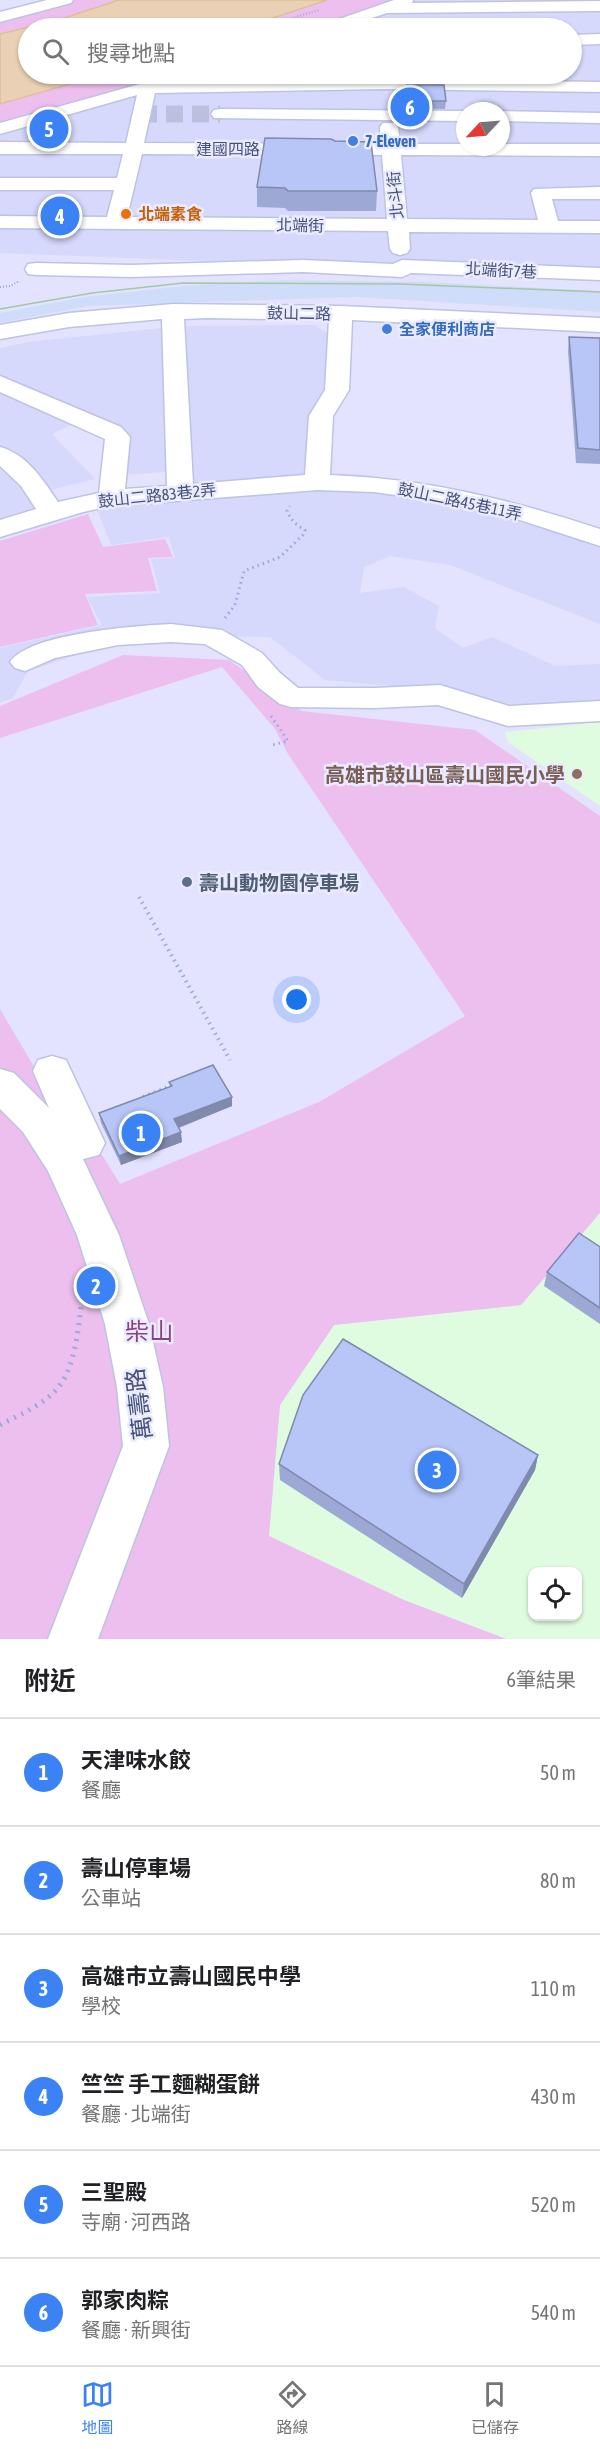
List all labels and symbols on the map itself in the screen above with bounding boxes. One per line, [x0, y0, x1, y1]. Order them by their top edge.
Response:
pin: 6 [390, 84, 430, 130]
north arrow [456, 102, 510, 156]
pin: 5 [29, 106, 68, 152]
place label: 7-Eleven [365, 132, 416, 150]
marker: 7-Eleven [346, 134, 360, 148]
street label: 建國四路 [196, 140, 260, 158]
street label: 北斗街 [384, 170, 406, 220]
pin: 4 [40, 194, 80, 238]
place label: 北端素食 [138, 205, 202, 223]
marker: 北端素食 [119, 207, 133, 221]
street label: 北端街 [276, 216, 324, 234]
street label: 北端街7巷 [465, 259, 537, 281]
street label: 鼓山二路 [267, 303, 331, 323]
place label: 全家便利商店 [399, 320, 495, 338]
marker: 全家便利商店 [380, 322, 394, 336]
street label: 鼓山二路45巷11弄 [396, 479, 524, 523]
street label: 鼓山二路83巷2弄 [97, 480, 217, 510]
place label: 高雄市鼓山區壽山國民小學 [325, 763, 565, 786]
marker: 高雄市鼓山區壽山國民小學 [570, 767, 584, 781]
place label: 壽山動物園停車場 [199, 871, 359, 894]
marker: 壽山動物園停車場 [180, 875, 194, 889]
your location [282, 985, 311, 1014]
pin: 1 [122, 1110, 160, 1156]
pin: 2 [76, 1264, 116, 1308]
park label: 柴山 [125, 1318, 173, 1345]
street label: 萬壽路 [121, 1367, 157, 1441]
pin: 3 [418, 1448, 456, 1492]

